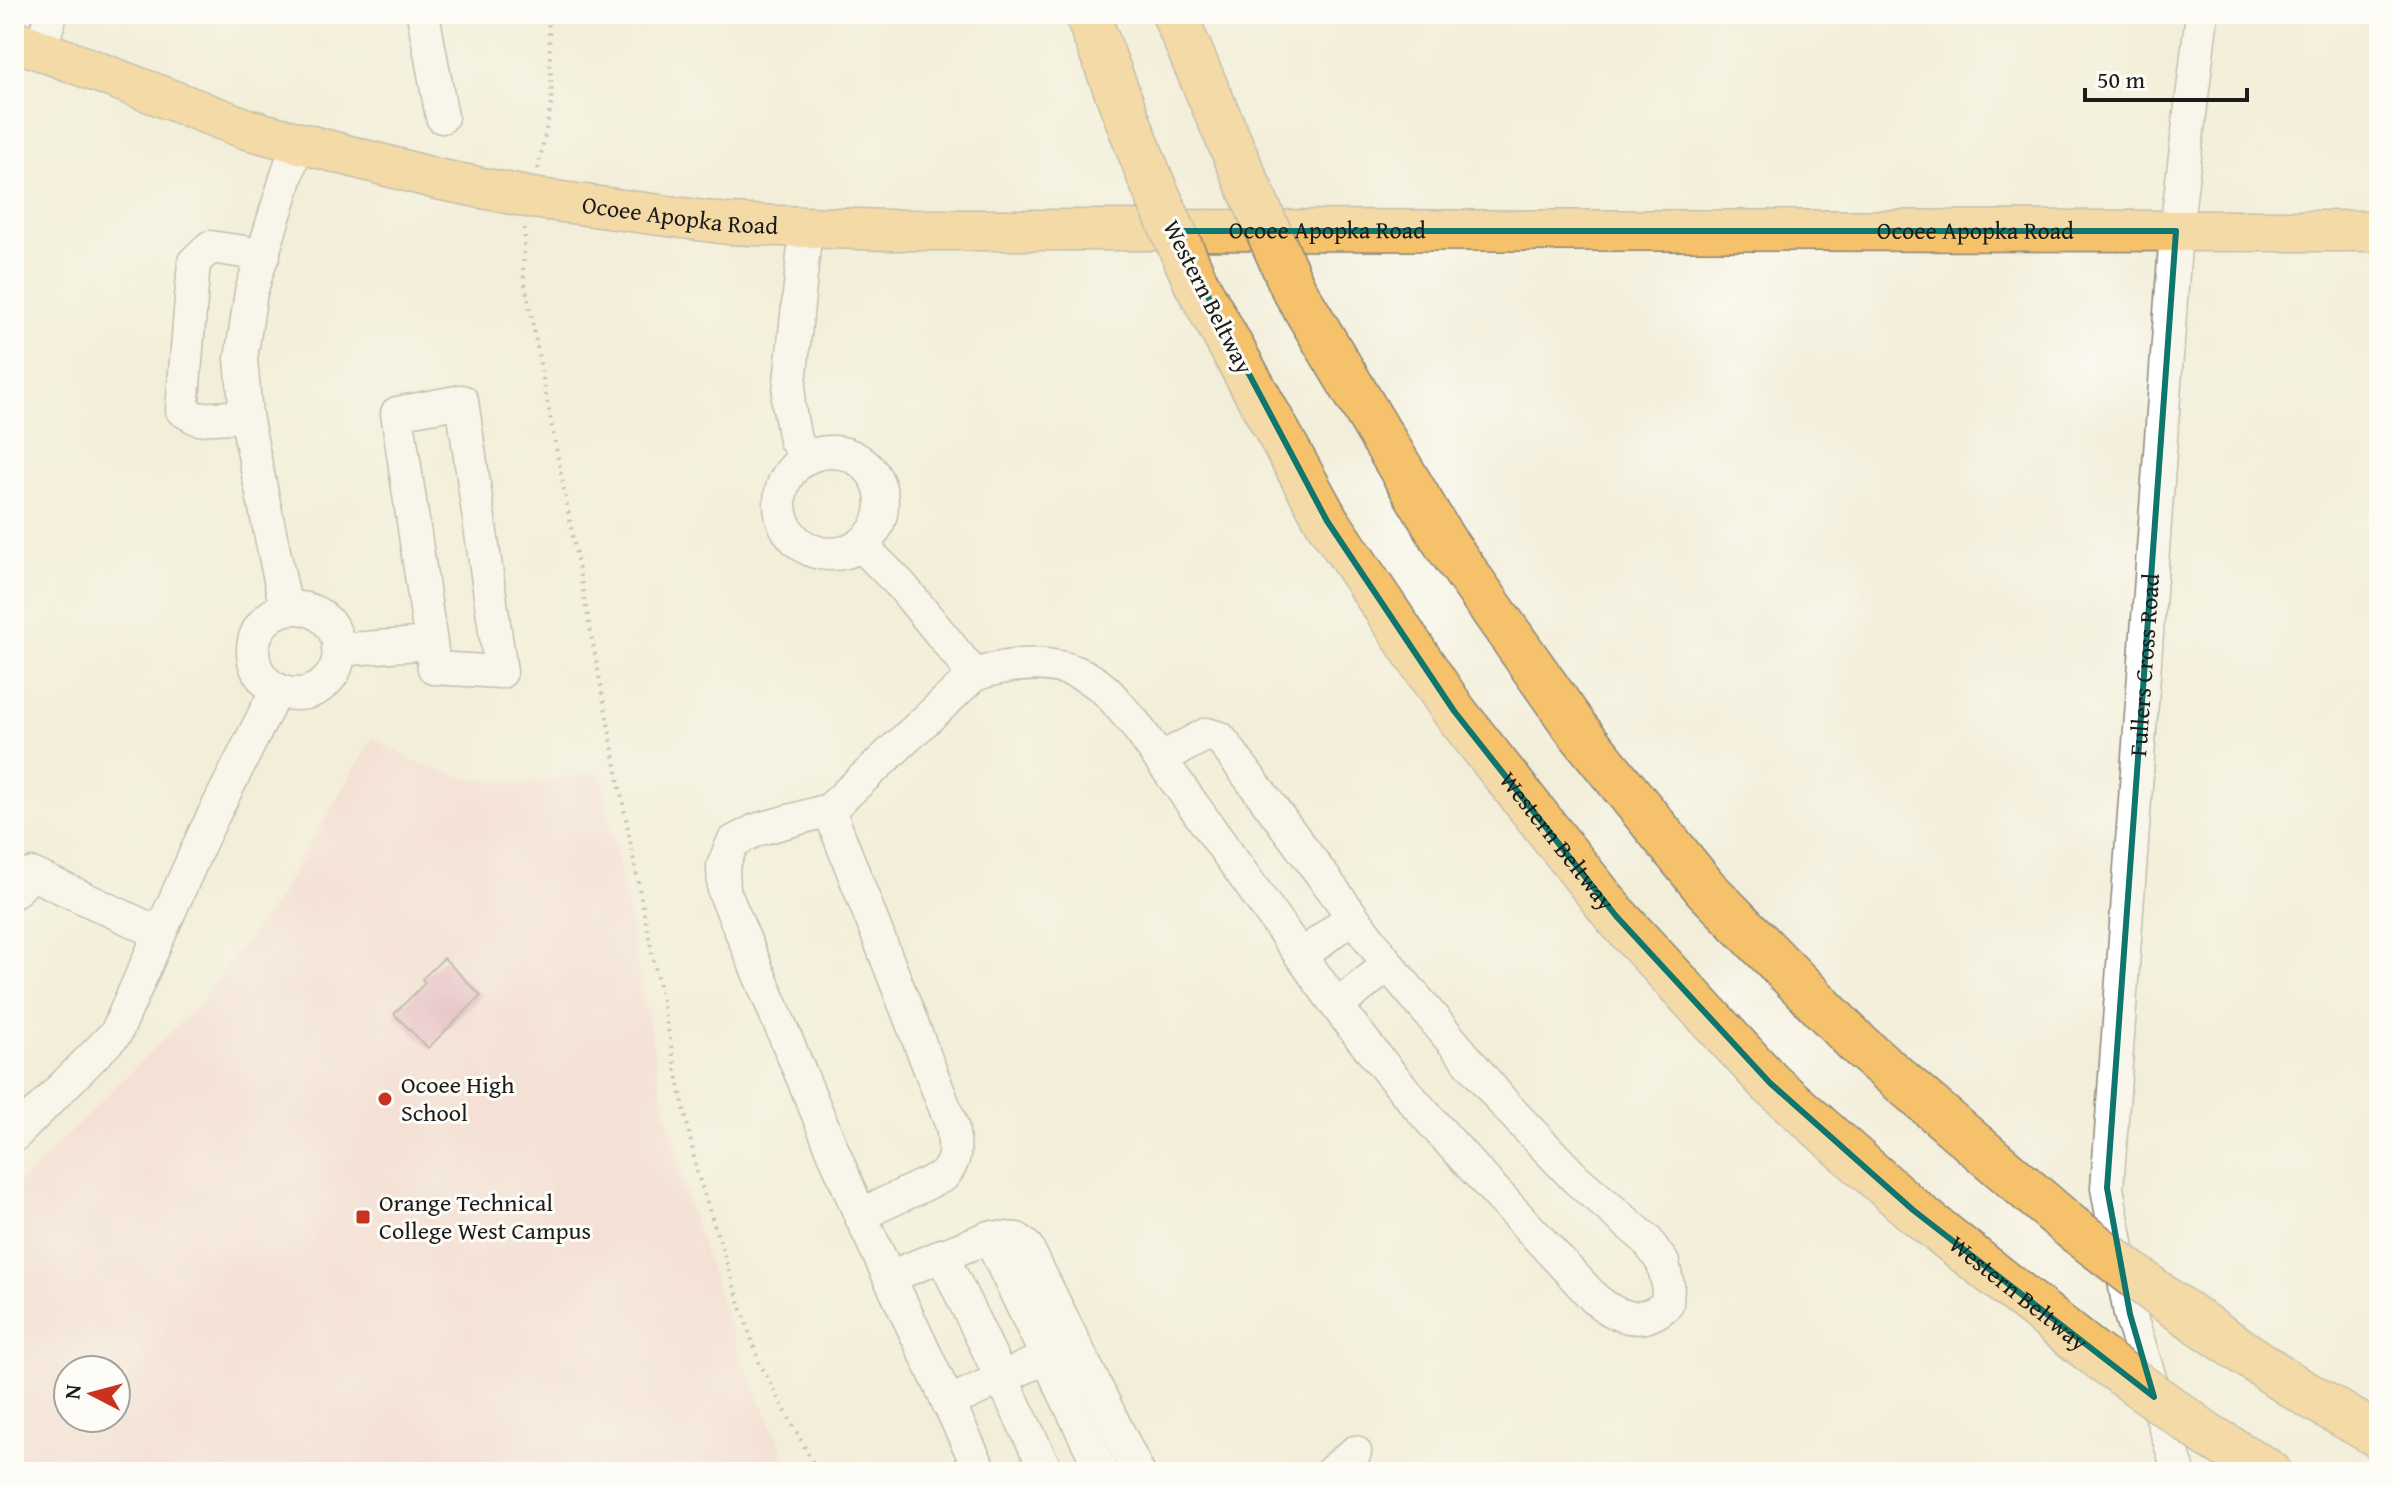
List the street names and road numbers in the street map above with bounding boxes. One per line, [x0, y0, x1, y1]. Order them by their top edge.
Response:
street label: Ocoee Apopka Road [580, 187, 779, 243]
street label: Ocoee Apopka Road [1229, 212, 1426, 247]
street label: Ocoee Apopka Road [1877, 213, 2074, 248]
street label: Western Beltway [1155, 214, 1262, 380]
street label: Fullers Cross Road [2120, 572, 2168, 758]
street label: Western Beltway [1491, 764, 1623, 918]
street label: Western Beltway [1942, 1227, 2096, 1359]

